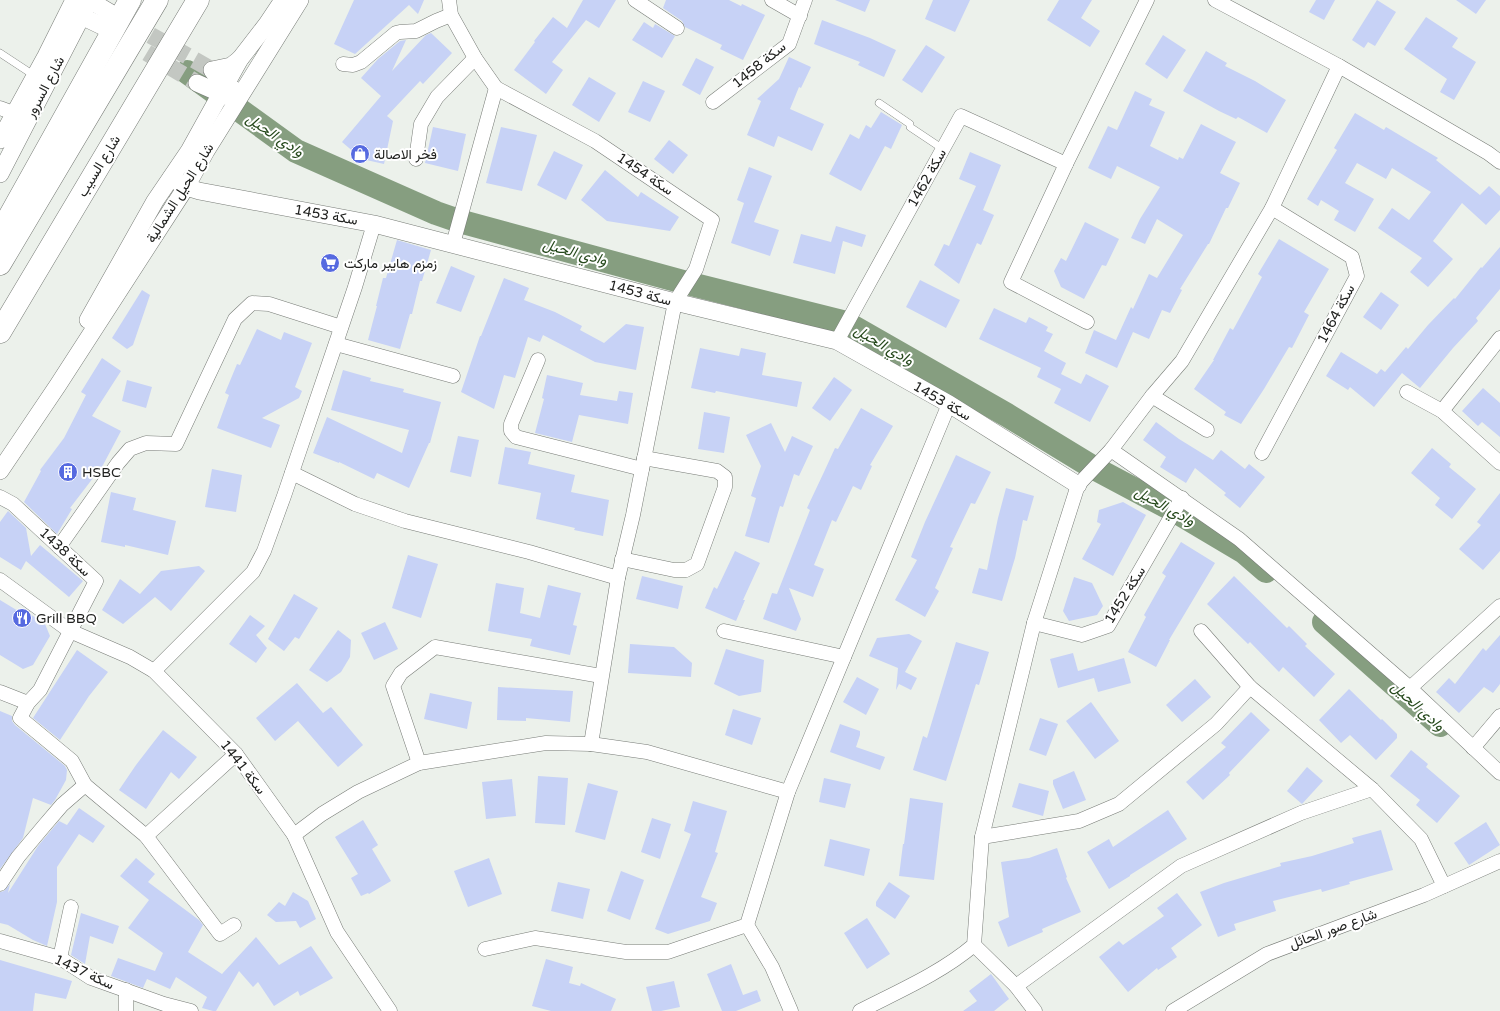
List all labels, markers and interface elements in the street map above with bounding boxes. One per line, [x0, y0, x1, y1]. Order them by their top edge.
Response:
street label: سكة 1458 [729, 38, 789, 92]
street label: شارع السرور [21, 53, 70, 122]
water label: وادي الحيل [241, 109, 308, 164]
street label: شارع السيب [74, 132, 126, 201]
street label: شارع الحيل الشمالية [142, 140, 219, 247]
shop icon: فخر الاصالة [349, 143, 371, 165]
place label: فخر الاصالة [374, 146, 437, 163]
street label: سكة 1462 [904, 146, 950, 210]
street label: سكة 1454 [614, 149, 676, 199]
street label: سكة 1453 [293, 201, 359, 229]
water label: وادي الحيل [540, 235, 609, 272]
supermarket icon: زمزم هايبر ماركت [319, 252, 341, 274]
place label: زمزم هايبر ماركت [344, 255, 437, 272]
street label: سكة 1453 [607, 276, 673, 310]
street label: سكة 1464 [1313, 282, 1359, 346]
water label: وادي الحيل [849, 321, 917, 372]
street label: سكة 1453 [910, 378, 974, 424]
building icon: HSBC [57, 461, 79, 483]
place label: HSBC [82, 464, 121, 481]
water label: وادي الحيل [1130, 482, 1198, 533]
street label: سكة 1438 [36, 524, 94, 580]
street label: سكة 1452 [1101, 563, 1149, 627]
restaurant icon: Grill BBQ [11, 607, 33, 629]
place label: Grill BBQ [36, 610, 97, 627]
water label: وادي الحيل [1386, 677, 1449, 737]
street label: سكة 1441 [217, 736, 269, 798]
street label: شارع صور الحائل [1287, 905, 1380, 955]
street label: سكة 1437 [51, 951, 117, 993]

